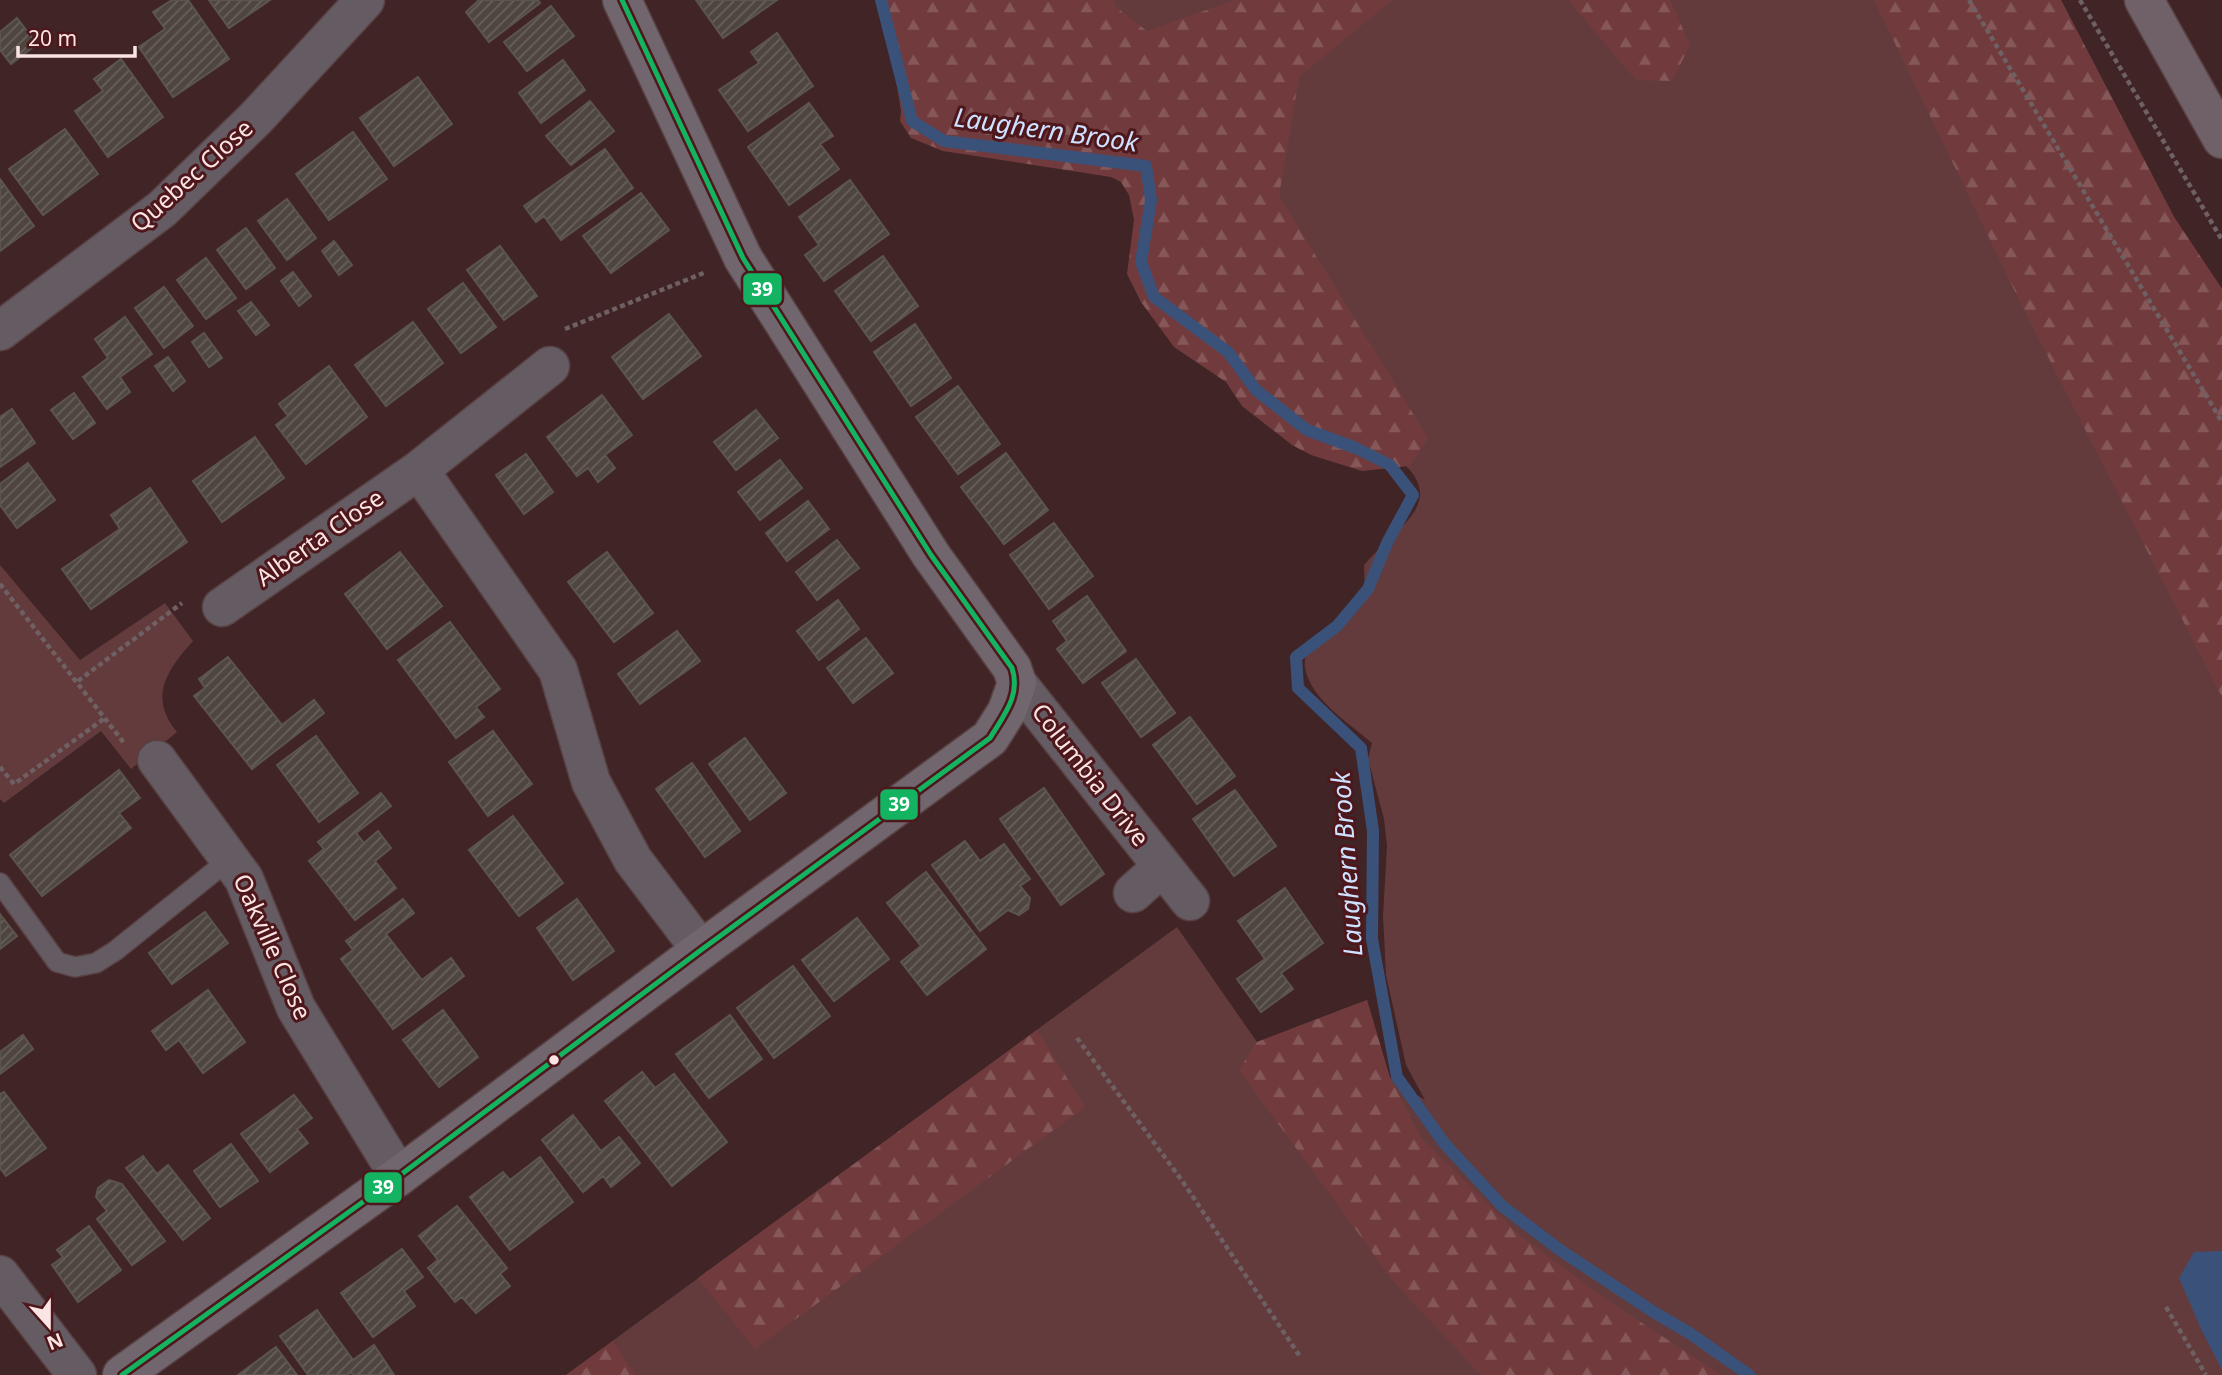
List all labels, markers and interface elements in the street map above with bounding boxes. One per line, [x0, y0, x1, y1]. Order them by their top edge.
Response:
scale bar [18, 14, 135, 58]
text: 20 m [28, 24, 77, 52]
water label: Laughern Brook [952, 98, 1141, 160]
street label: Quebec Close [123, 111, 259, 239]
line badge: 39 [742, 272, 783, 306]
text: 39 [751, 276, 773, 302]
street label: Alberta Close [249, 481, 390, 593]
street label: Columbia Drive [1025, 696, 1157, 852]
water label: Laughern Brook [1322, 769, 1370, 958]
line badge: 39 [879, 788, 919, 821]
text: 39 [888, 791, 910, 817]
street label: Oakville Close [226, 868, 320, 1025]
unlabelled marker [547, 1053, 561, 1067]
line badge: 39 [363, 1171, 403, 1204]
text: 39 [372, 1174, 394, 1200]
north arrow [14, 1291, 84, 1361]
text: N [43, 1327, 67, 1357]

